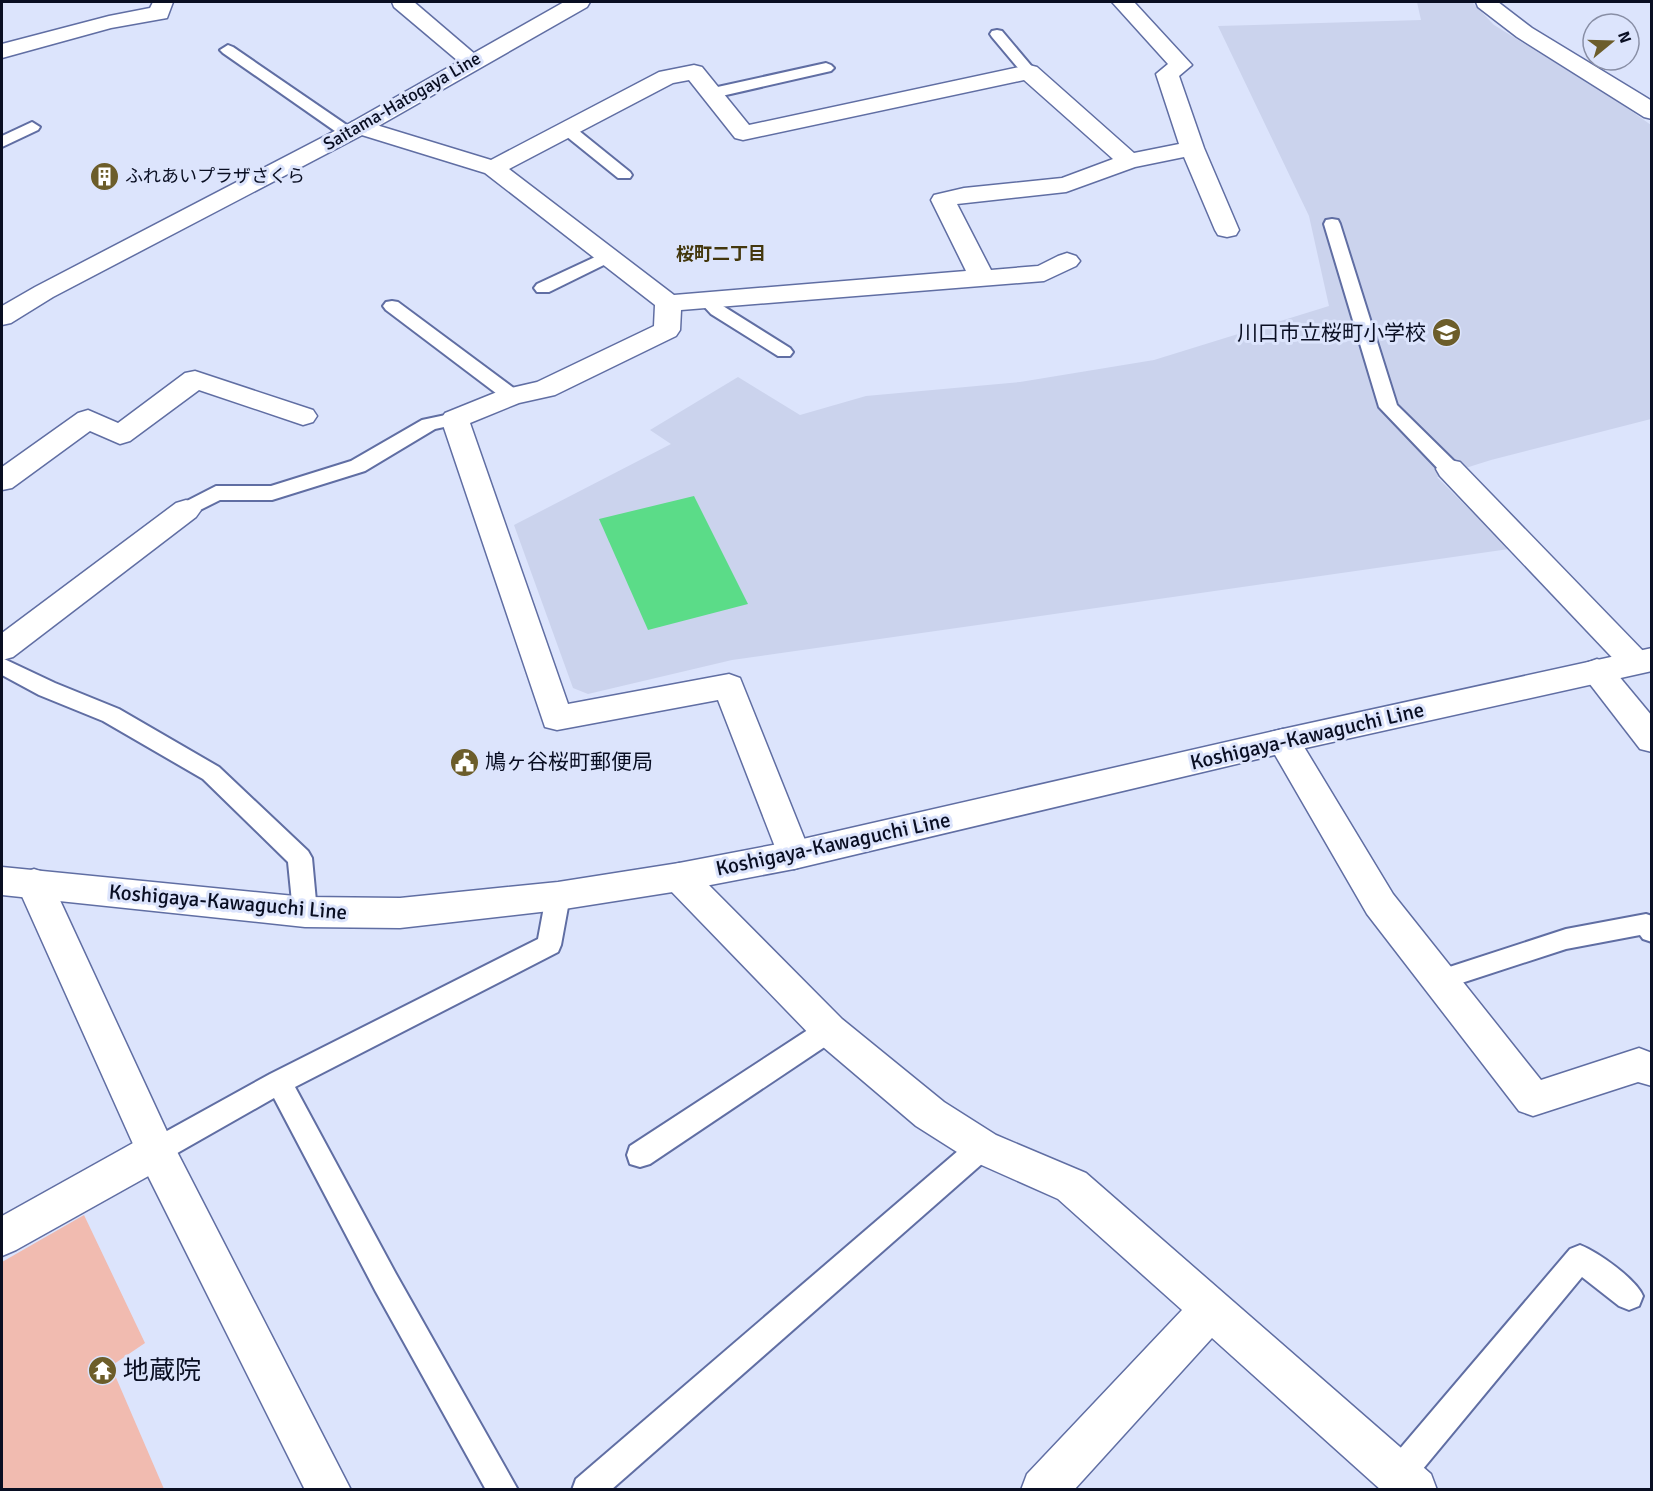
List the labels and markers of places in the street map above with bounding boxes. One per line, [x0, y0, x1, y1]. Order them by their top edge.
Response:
building icon: ふれあいプラザさくら [88, 160, 120, 192]
place label: ふれあいプラザさくら [125, 165, 305, 187]
school or university icon: 川口市立桜町小学校 [1431, 317, 1463, 349]
place label: 川口市立桜町小学校 [1237, 320, 1426, 346]
public building icon: 鳩ヶ谷桜町郵便局 [448, 746, 480, 778]
place label: 鳩ヶ谷桜町郵便局 [485, 749, 653, 775]
temple icon: 地蔵院 [86, 1355, 118, 1387]
place label: 地蔵院 [123, 1355, 201, 1387]

